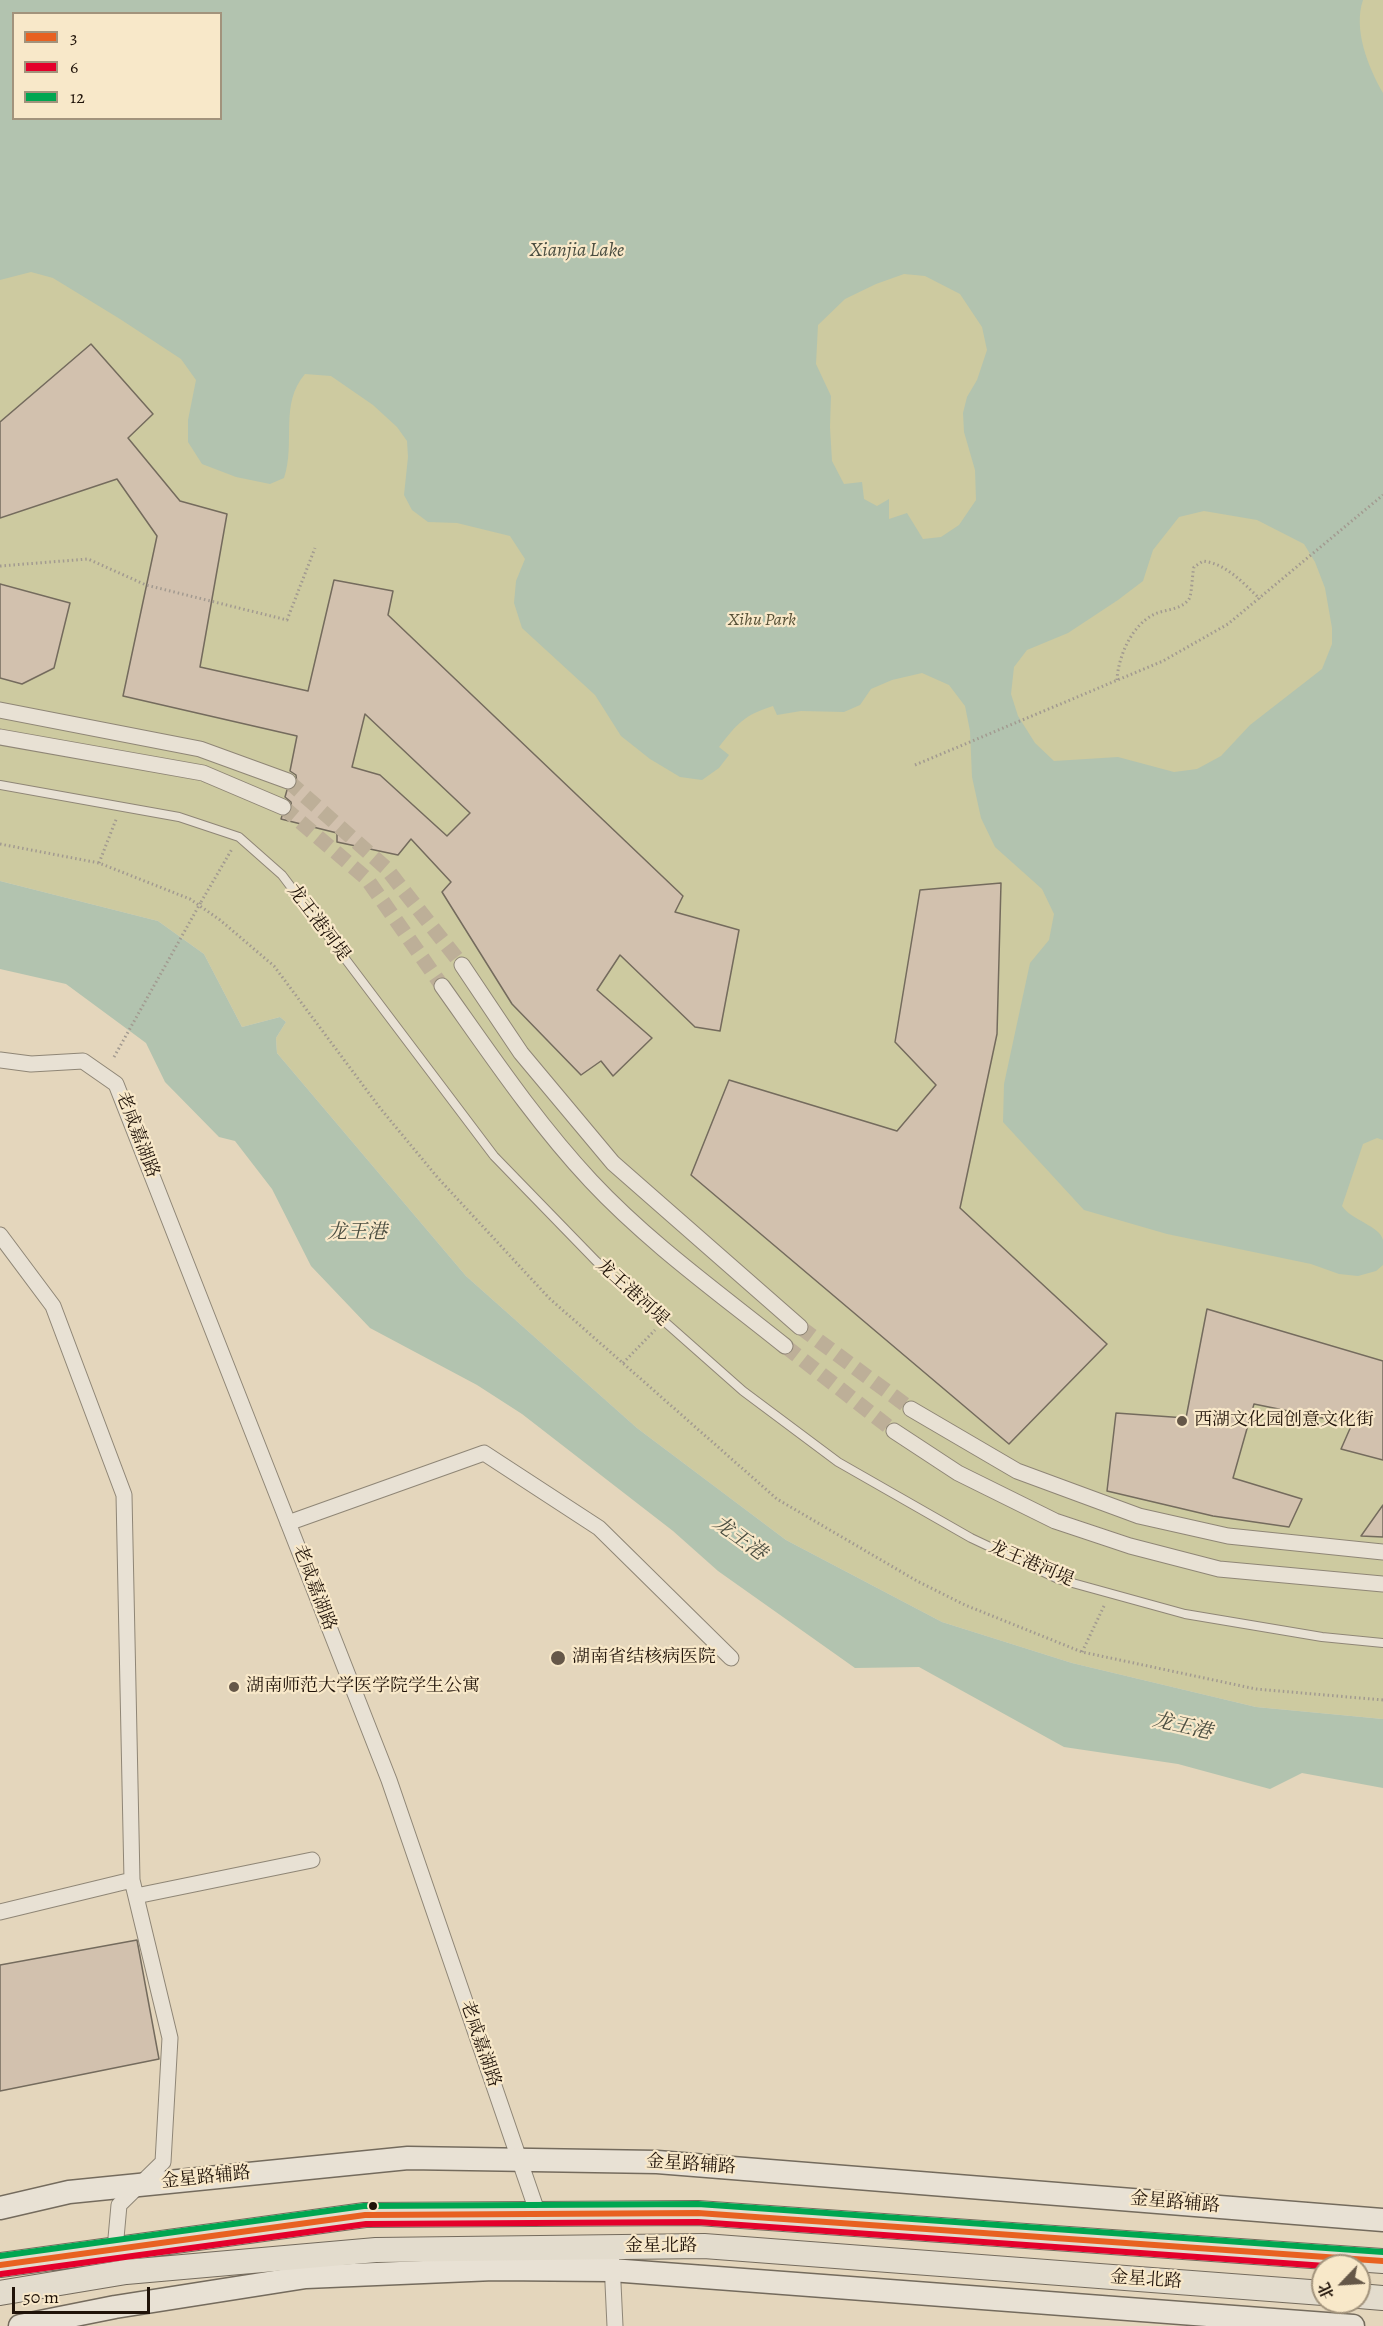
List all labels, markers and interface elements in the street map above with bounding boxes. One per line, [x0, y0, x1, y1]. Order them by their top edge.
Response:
legend [12, 12, 222, 120]
text: 3 [70, 25, 78, 49]
text: 6 [70, 55, 78, 79]
text: 12 [70, 85, 85, 109]
water label: Xianjia Lake [530, 239, 624, 263]
park label: Xihu Park [728, 610, 796, 632]
street label: 龙王港河堤 [282, 881, 354, 965]
street label: 老咸嘉湖路 [111, 1089, 163, 1181]
water label: 龙王港 [327, 1221, 387, 1245]
street label: 龙王港河堤 [591, 1255, 673, 1331]
place label: 西湖文化园创意文化街 [1194, 1410, 1374, 1432]
marker: 西湖文化园创意文化街 [1175, 1414, 1189, 1428]
water label: 龙王港 [708, 1512, 770, 1566]
street label: 龙王港河堤 [985, 1536, 1077, 1592]
street label: 老咸嘉湖路 [288, 1542, 340, 1634]
place label: 湖南省结核病医院 [572, 1647, 716, 1669]
marker: 湖南省结核病医院 [549, 1649, 567, 1667]
place label: 湖南师范大学医学院学生公寓 [246, 1676, 480, 1698]
marker: 湖南师范大学医学院学生公寓 [227, 1680, 241, 1694]
water label: 龙王港 [1150, 1709, 1214, 1745]
street label: 老咸嘉湖路 [455, 1998, 505, 2090]
street label: 金星路辅路 [645, 2151, 737, 2179]
street label: 金星路辅路 [160, 2163, 252, 2193]
street label: 金星路辅路 [1129, 2188, 1221, 2218]
unlabelled marker [367, 2200, 379, 2212]
street label: 金星北路 [625, 2236, 697, 2258]
north arrow [1311, 2254, 1371, 2314]
street label: 金星北路 [1109, 2267, 1183, 2293]
scale bar [15, 2275, 153, 2313]
text: 北 [1313, 2279, 1340, 2303]
text: 50 m [23, 2285, 59, 2309]

